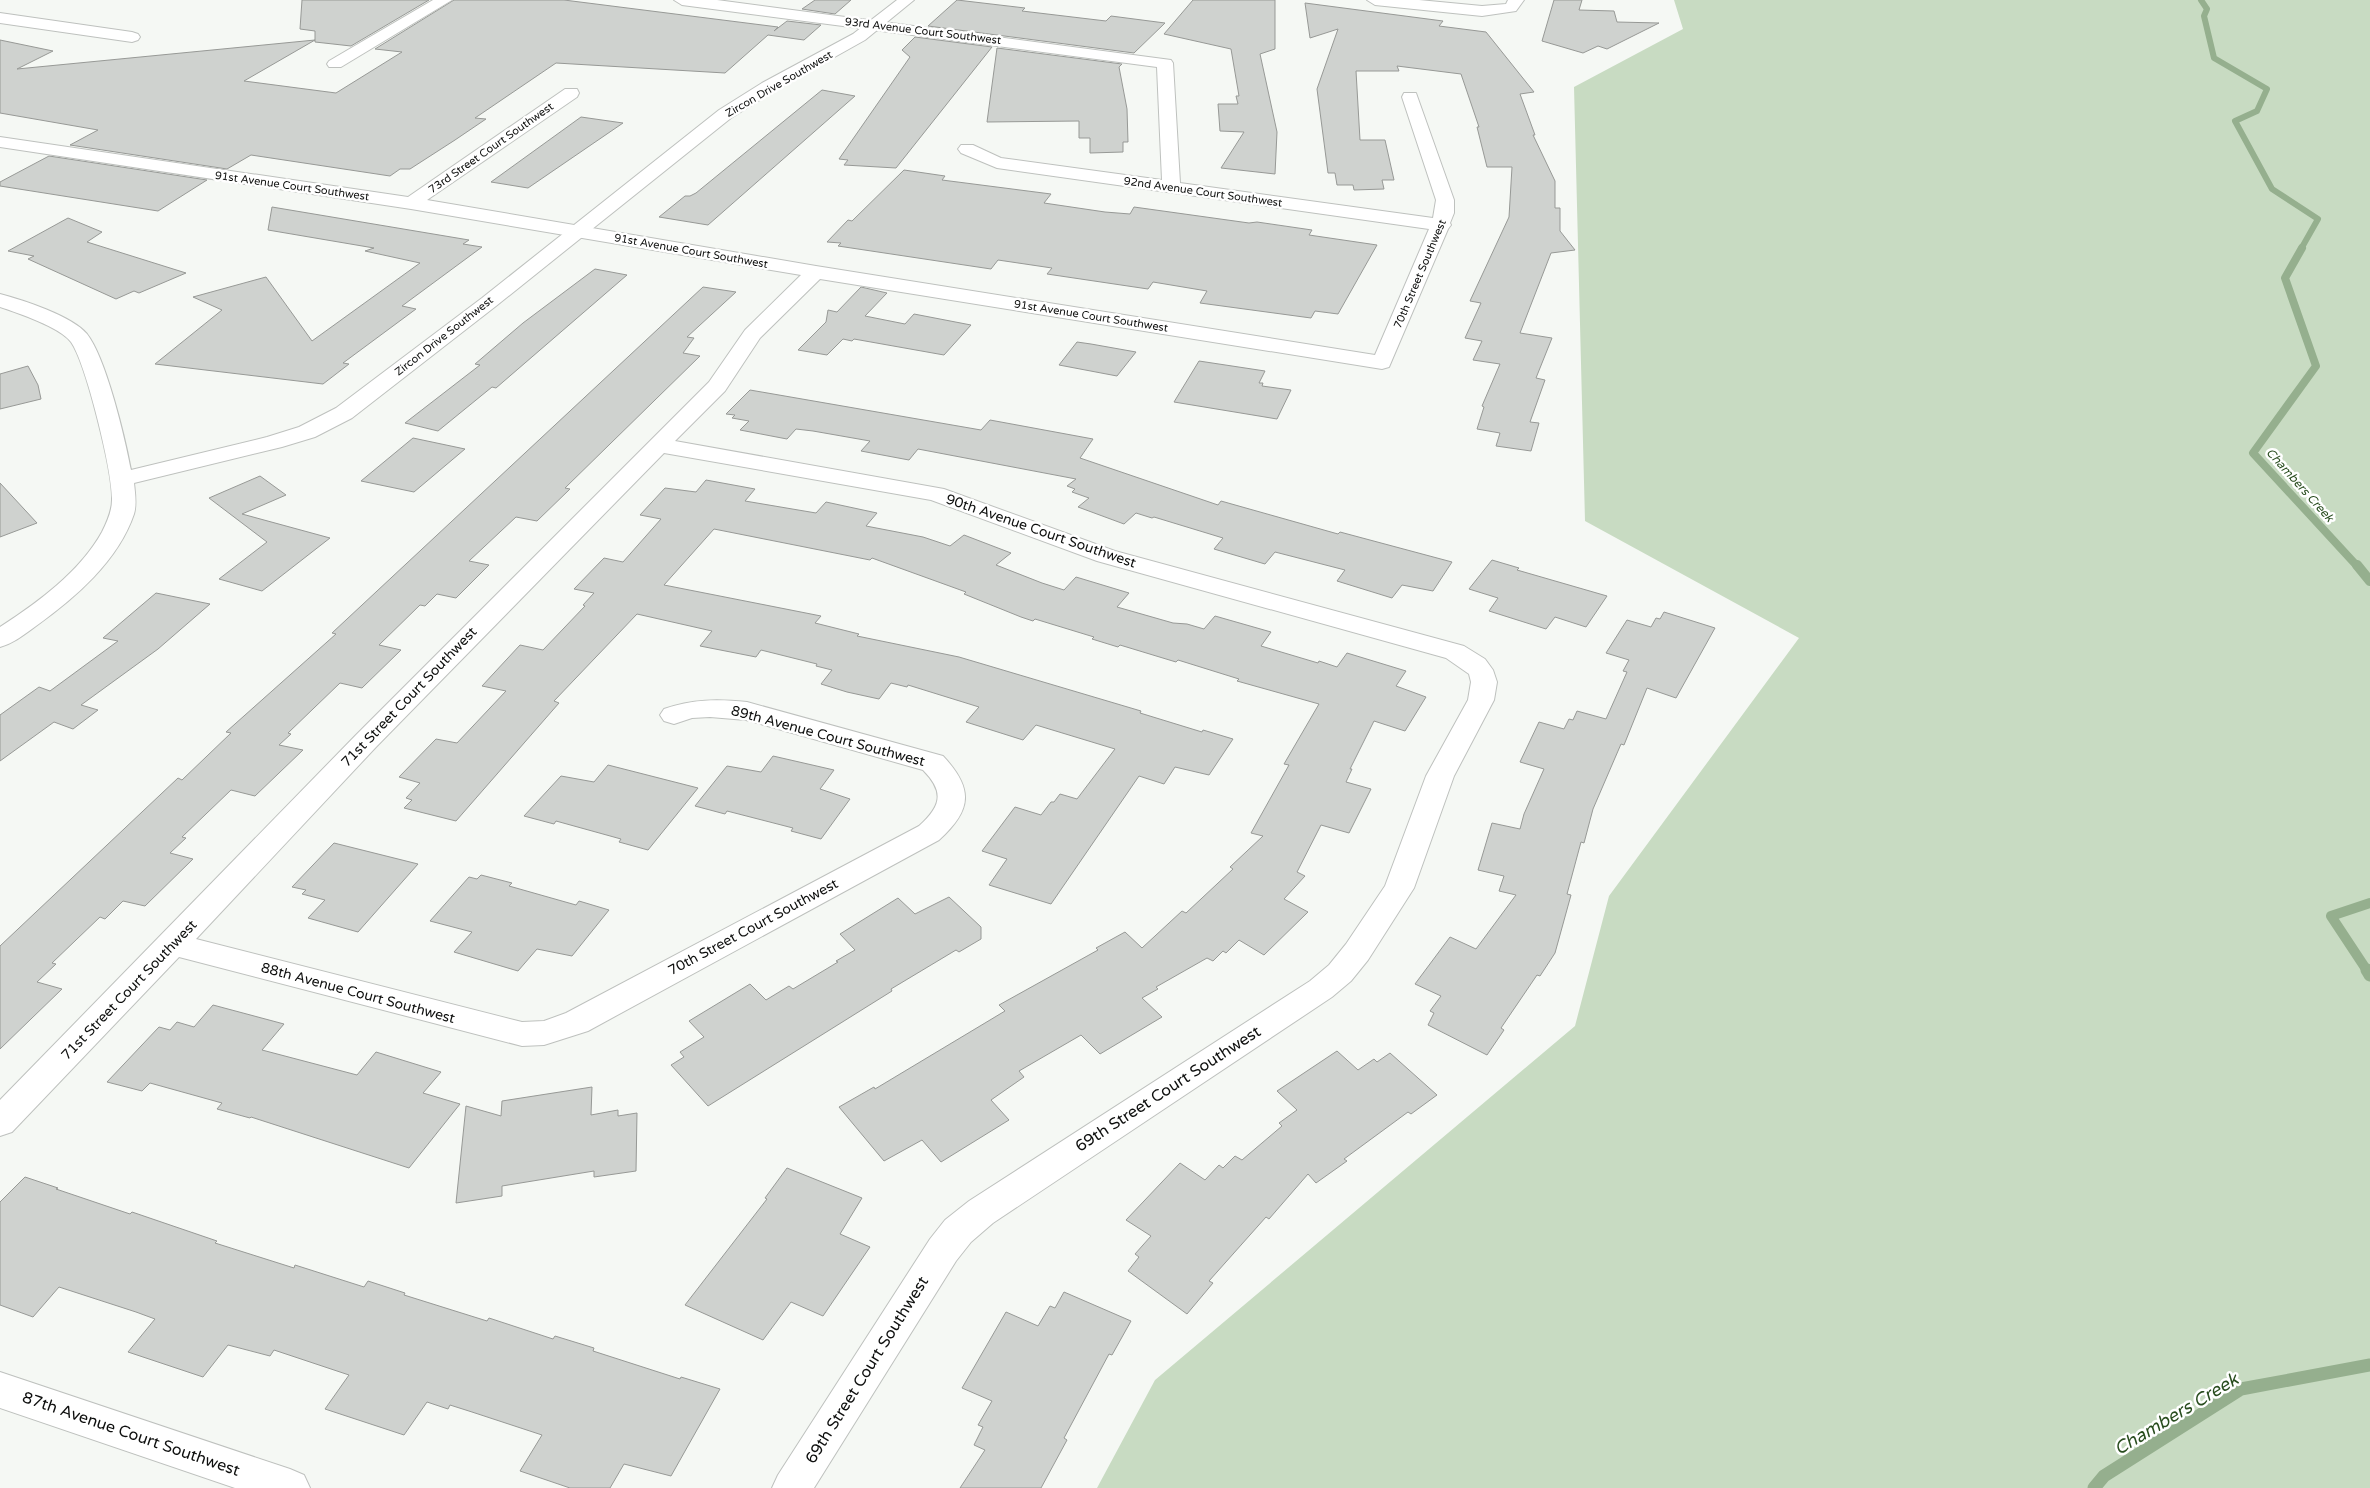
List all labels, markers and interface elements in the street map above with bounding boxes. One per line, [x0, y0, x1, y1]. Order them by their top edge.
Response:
street label: 93rd Avenue Court Southwest [844, 15, 1002, 47]
street label: Zircon Drive Southwest [723, 48, 835, 120]
street label: 73rd Street Court Southwest [426, 100, 556, 196]
street label: 91st Avenue Court Southwest [214, 169, 370, 203]
street label: 92nd Avenue Court Southwest [1123, 174, 1283, 210]
street label: 70th Street Southwest [1391, 218, 1449, 330]
street label: 91st Avenue Court Southwest [613, 231, 769, 271]
street label: Zircon Drive Southwest [392, 294, 496, 378]
street label: 91st Avenue Court Southwest [1013, 297, 1169, 335]
water label: Chambers Creek [2263, 445, 2338, 526]
street label: 90th Avenue Court Southwest [944, 490, 1139, 572]
street label: 71st Street Court Southwest [338, 623, 481, 771]
street label: 89th Avenue Court Southwest [729, 702, 927, 770]
street label: 70th Street Court Southwest [665, 875, 841, 979]
street label: 71st Street Court Southwest [58, 916, 201, 1064]
street label: 88th Avenue Court Southwest [259, 959, 457, 1027]
street label: 69th Street Court Southwest [1072, 1021, 1264, 1157]
street label: 69th Street Court Southwest [801, 1273, 933, 1467]
water label: Chambers Creek [2110, 1368, 2243, 1460]
street label: 87th Avenue Court Southwest [20, 1387, 242, 1481]

